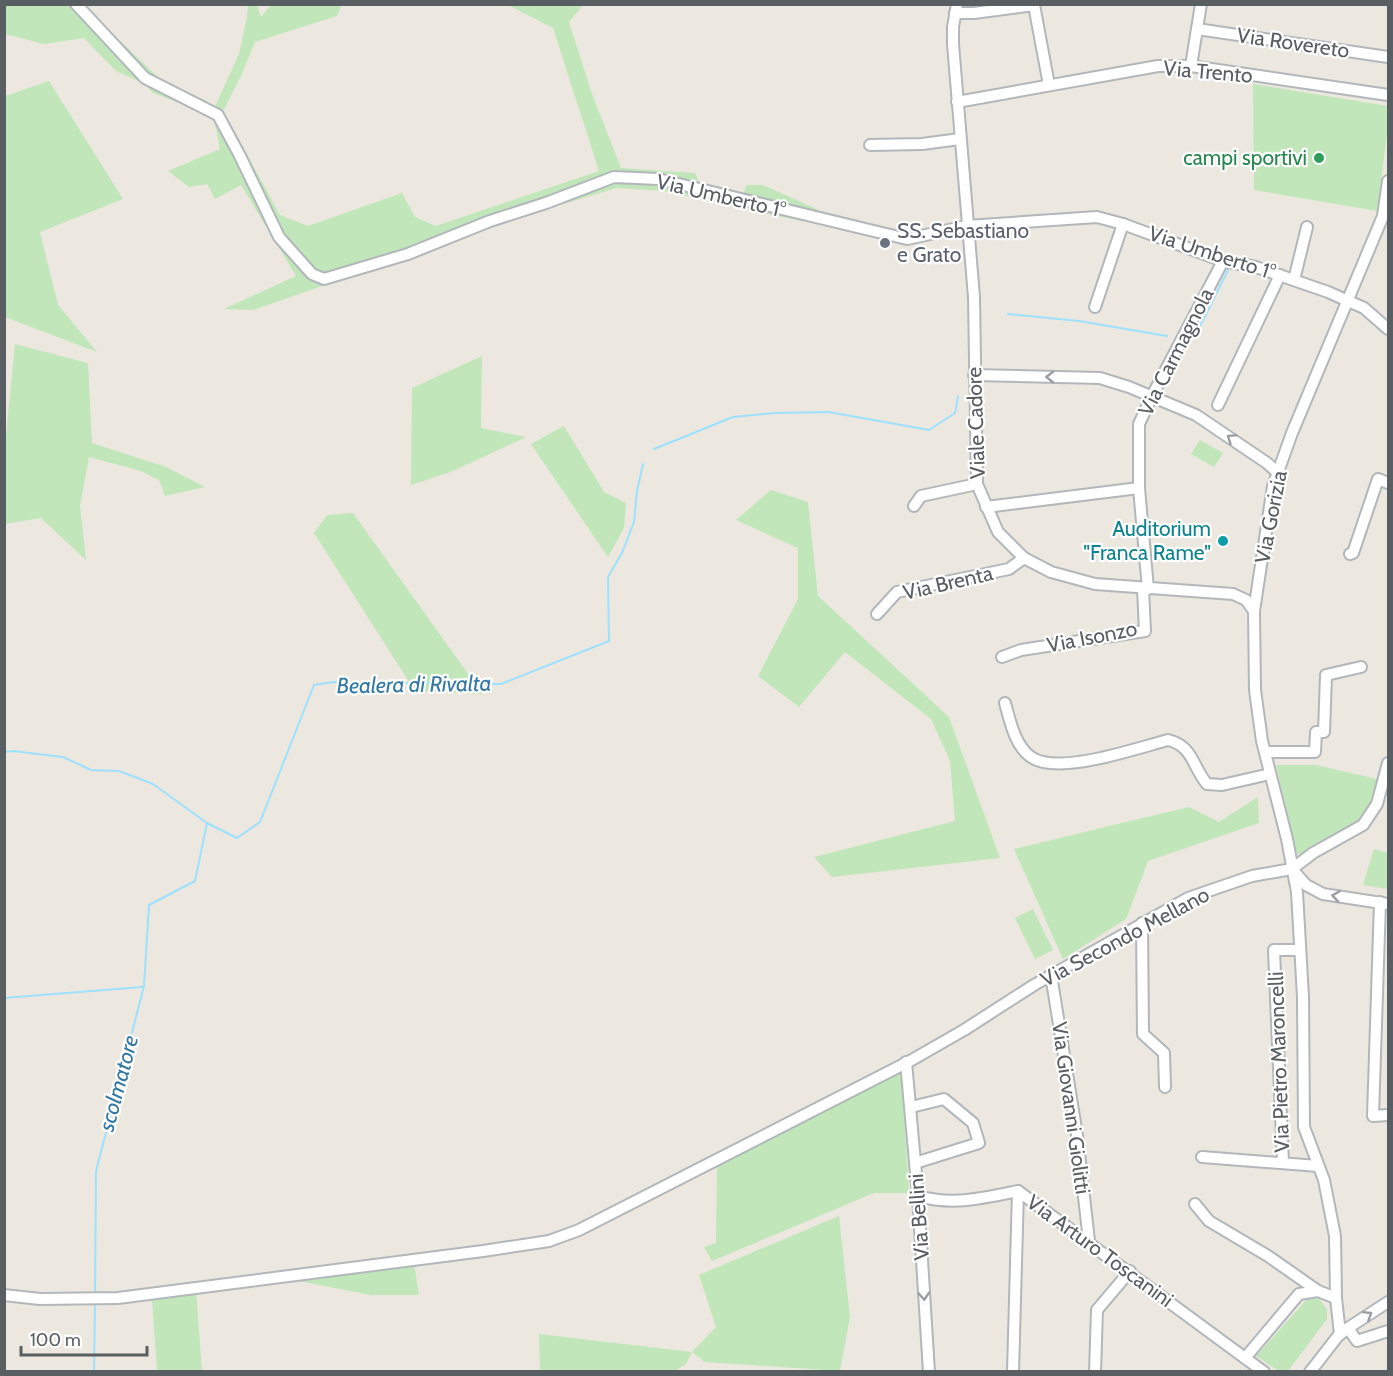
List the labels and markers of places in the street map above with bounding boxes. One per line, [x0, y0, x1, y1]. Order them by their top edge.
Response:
place label: campi sportivi [1183, 145, 1307, 170]
marker: campi sportivi [1312, 151, 1326, 165]
place label: SS. Sebastiano e Grato [897, 218, 1029, 267]
marker: SS. Sebastiano e Grato [878, 236, 892, 250]
place label: Auditorium "Franca Rame" [1083, 516, 1211, 565]
marker: Auditorium "Franca Rame" [1216, 534, 1230, 548]

